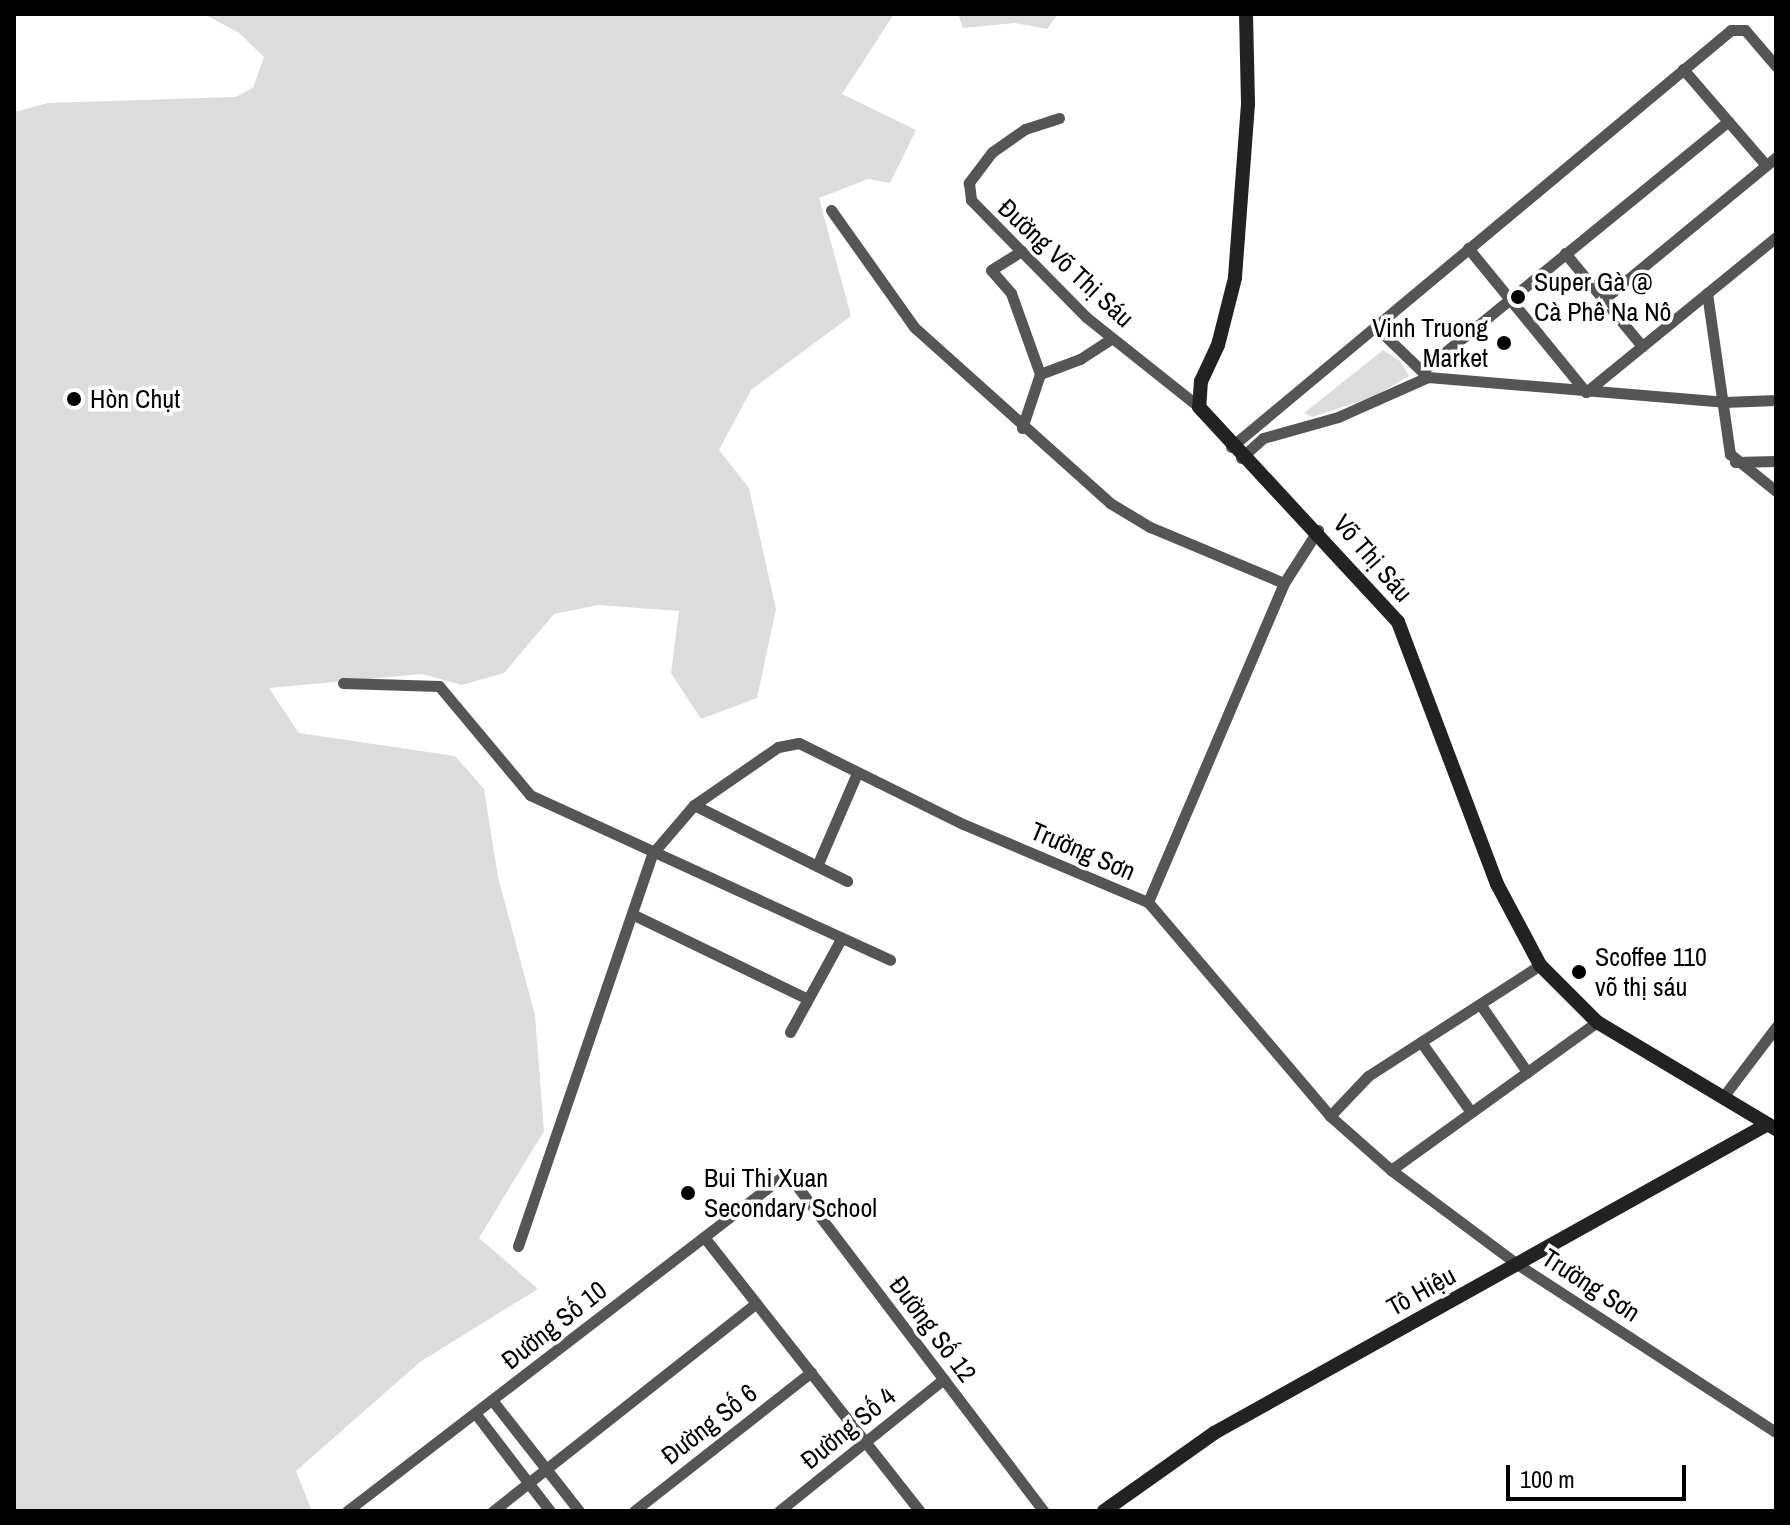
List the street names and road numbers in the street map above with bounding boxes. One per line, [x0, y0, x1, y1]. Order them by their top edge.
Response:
street label: Đường Võ Thị Sáu [992, 192, 1140, 334]
street label: Võ Thị Sáu [1327, 508, 1419, 608]
street label: Trường Sơn [1026, 815, 1140, 887]
street label: Trường Sơn [1536, 1242, 1646, 1328]
street label: Tô Hiệu [1381, 1260, 1461, 1322]
street label: Đường Số 12 [883, 1270, 983, 1388]
street label: Đường Số 10 [495, 1274, 613, 1376]
street label: Đường Số 6 [655, 1377, 763, 1471]
street label: Đường Số 4 [794, 1380, 902, 1476]

